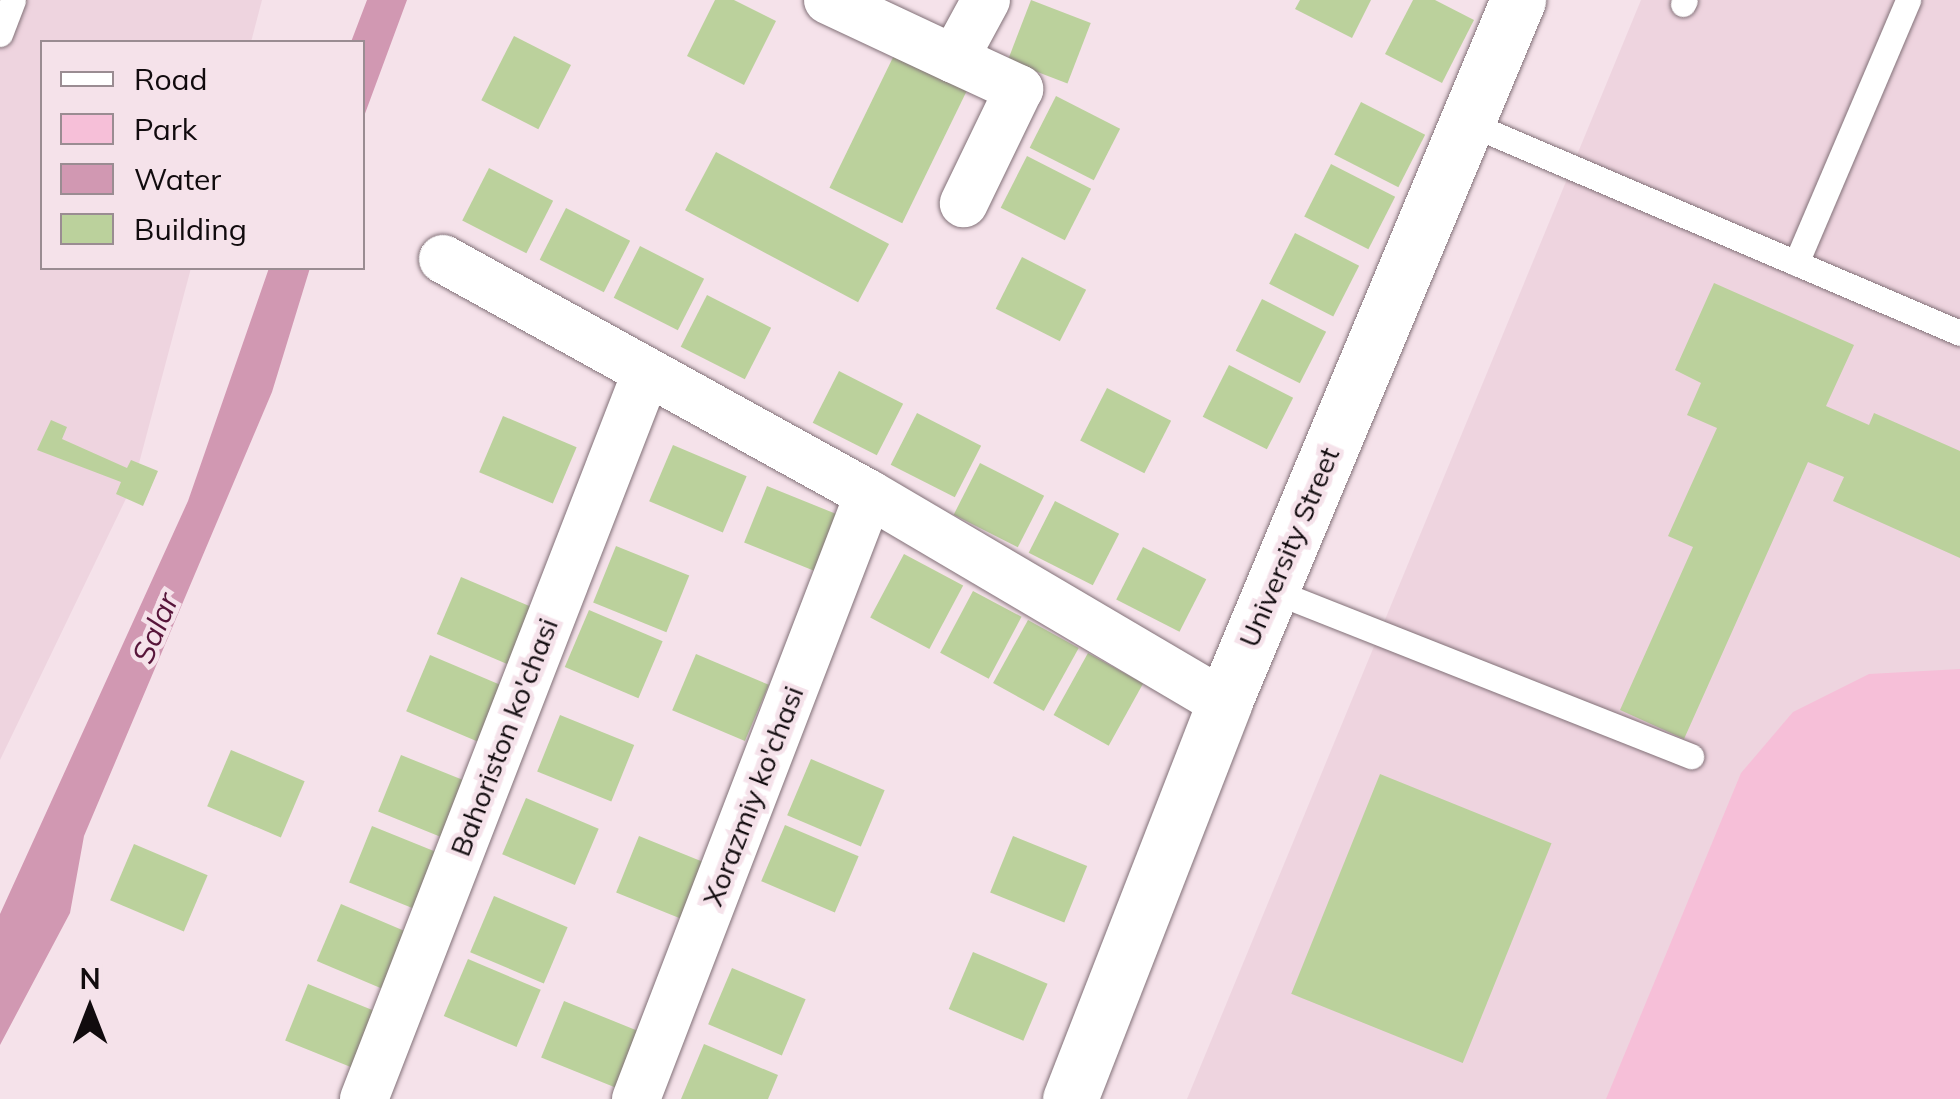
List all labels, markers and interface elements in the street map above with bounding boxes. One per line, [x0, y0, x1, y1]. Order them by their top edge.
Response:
legend [40, 40, 365, 270]
text: Road [134, 60, 208, 98]
text: Park [134, 110, 197, 148]
text: Water [134, 160, 221, 198]
text: Building [134, 210, 247, 248]
street label: University Street [1232, 442, 1346, 652]
water label: Salar [124, 587, 186, 669]
street label: Bahoriston ko'chasi [443, 613, 565, 861]
street label: Xorazmiy ko'chasi [696, 681, 810, 911]
north arrow [40, 959, 140, 1059]
text: N [79, 961, 101, 996]

